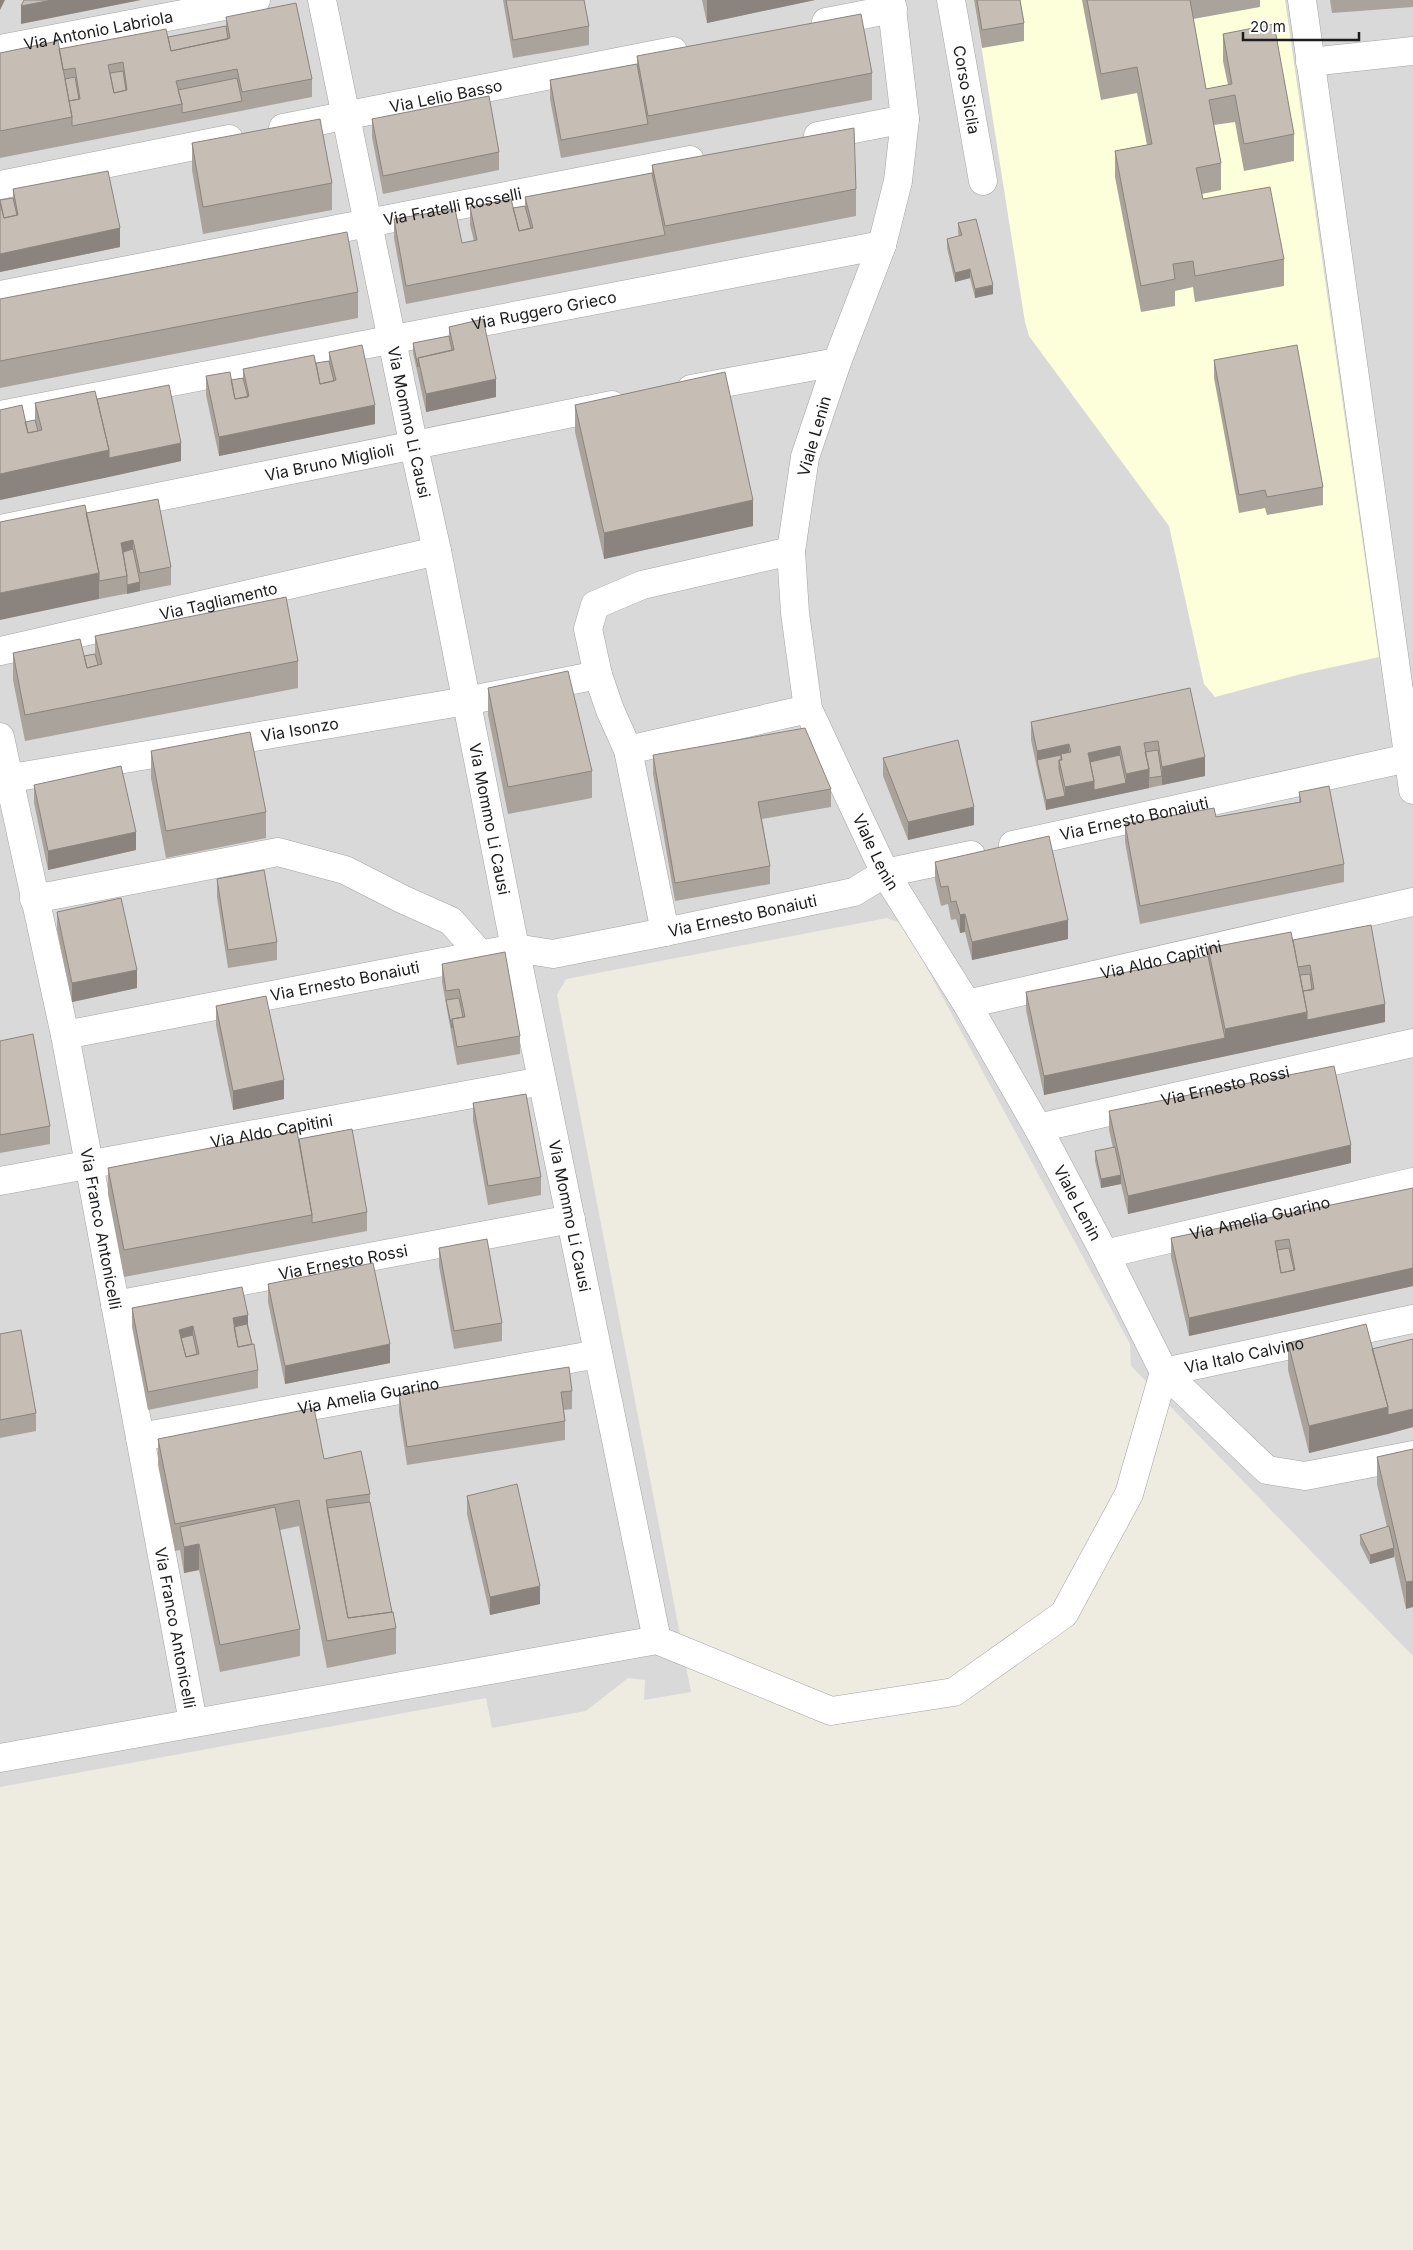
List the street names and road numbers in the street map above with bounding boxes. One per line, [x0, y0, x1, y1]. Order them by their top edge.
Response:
street label: Via Antonio Labriola [22, 6, 174, 54]
street label: Corso Siclia [949, 44, 985, 136]
street label: Via Lelio Basso [388, 75, 504, 117]
street label: Via Fratelli Rosselli [382, 183, 523, 230]
street label: Via Ruggero Grieco [470, 286, 618, 334]
street label: Via Mommo Li Causi [384, 344, 435, 500]
street label: Viale Lenin [793, 393, 835, 479]
street label: Via Bruno Miglioli [263, 439, 396, 485]
street label: Via Tagliamento [157, 578, 279, 624]
street label: Via Isonzo [259, 713, 340, 746]
street label: Via Mommo Li Causi [465, 741, 514, 897]
street label: Via Ernesto Bonaiuti [1058, 792, 1210, 844]
street label: Viale Lenin [849, 810, 903, 894]
street label: Via Ernesto Bonaiuti [666, 890, 819, 941]
street label: Via Aldo Capitini [1098, 936, 1224, 983]
street label: Via Ernesto Bonaiuti [268, 957, 421, 1005]
street label: Via Ernesto Rossi [1159, 1061, 1291, 1110]
street label: Via Aldo Capitini [209, 1110, 334, 1152]
street label: Via Mommo Li Causi [545, 1138, 595, 1294]
street label: Via Franco Antonicelli [76, 1146, 126, 1311]
street label: Viale Lenin [1049, 1161, 1106, 1244]
street label: Via Amelia Guarino [1188, 1192, 1332, 1244]
street label: Via Ernesto Rossi [277, 1240, 409, 1284]
street label: Via Italo Calvino [1182, 1333, 1306, 1377]
street label: Via Amelia Guarino [296, 1373, 441, 1418]
street label: Via Franco Antonicelli [151, 1546, 200, 1710]

